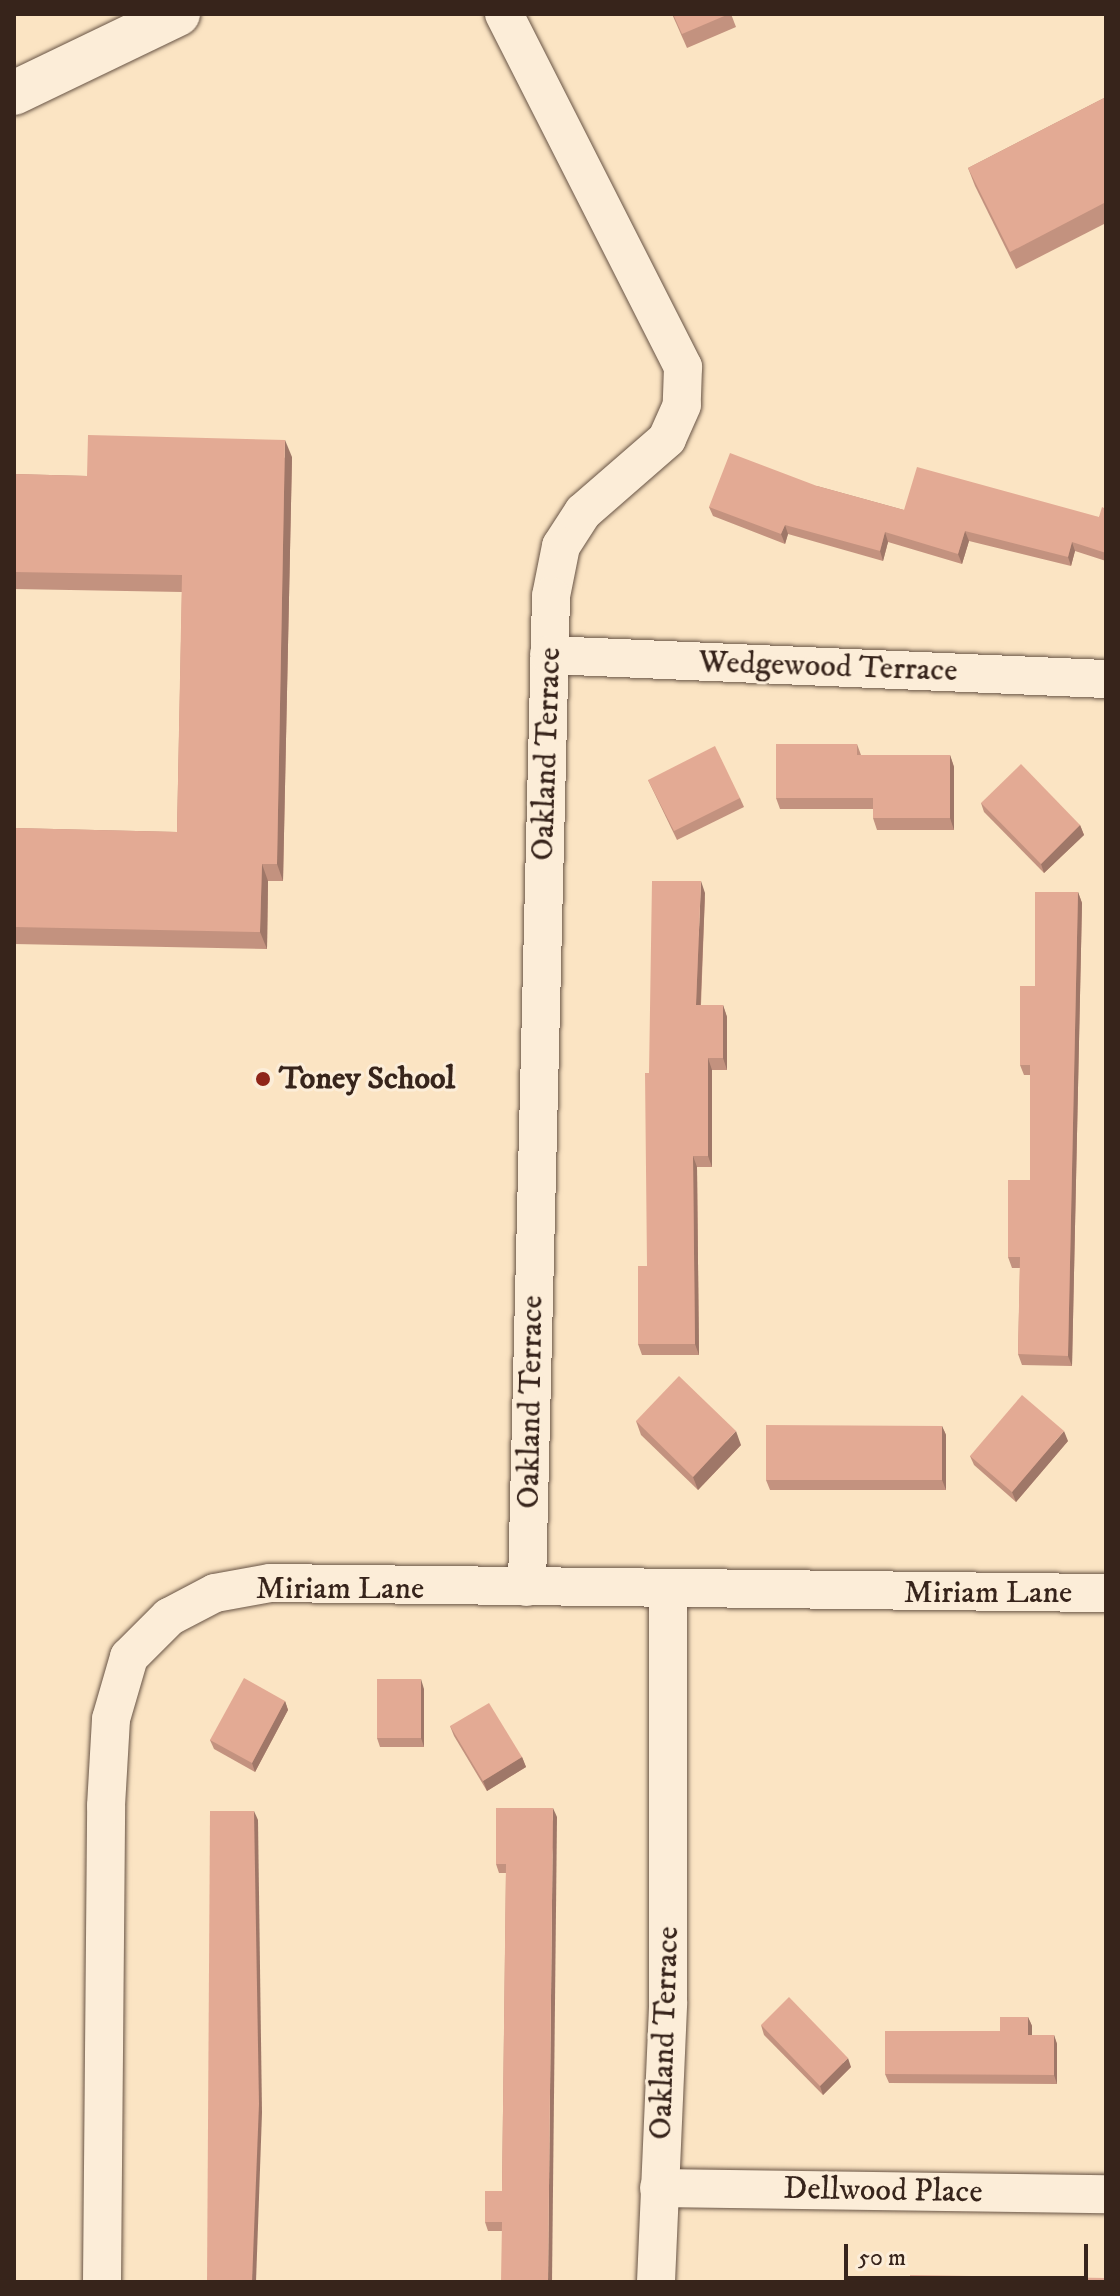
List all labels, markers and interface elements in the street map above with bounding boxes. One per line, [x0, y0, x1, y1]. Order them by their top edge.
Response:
street label: Wedgewood Terrace [698, 643, 958, 691]
street label: Oakland Terrace [524, 647, 570, 861]
place label: Toney School [279, 1060, 455, 1098]
marker: Toney School [254, 1070, 272, 1088]
street label: Oakland Terrace [510, 1295, 552, 1509]
street label: Miriam Lane [256, 1570, 424, 1608]
street label: Miriam Lane [904, 1574, 1072, 1612]
street label: Oakland Terrace [642, 1926, 688, 2140]
street label: Dellwood Place [783, 2170, 983, 2212]
scale bar [848, 2228, 1092, 2278]
text: 50 m [858, 2243, 906, 2273]

